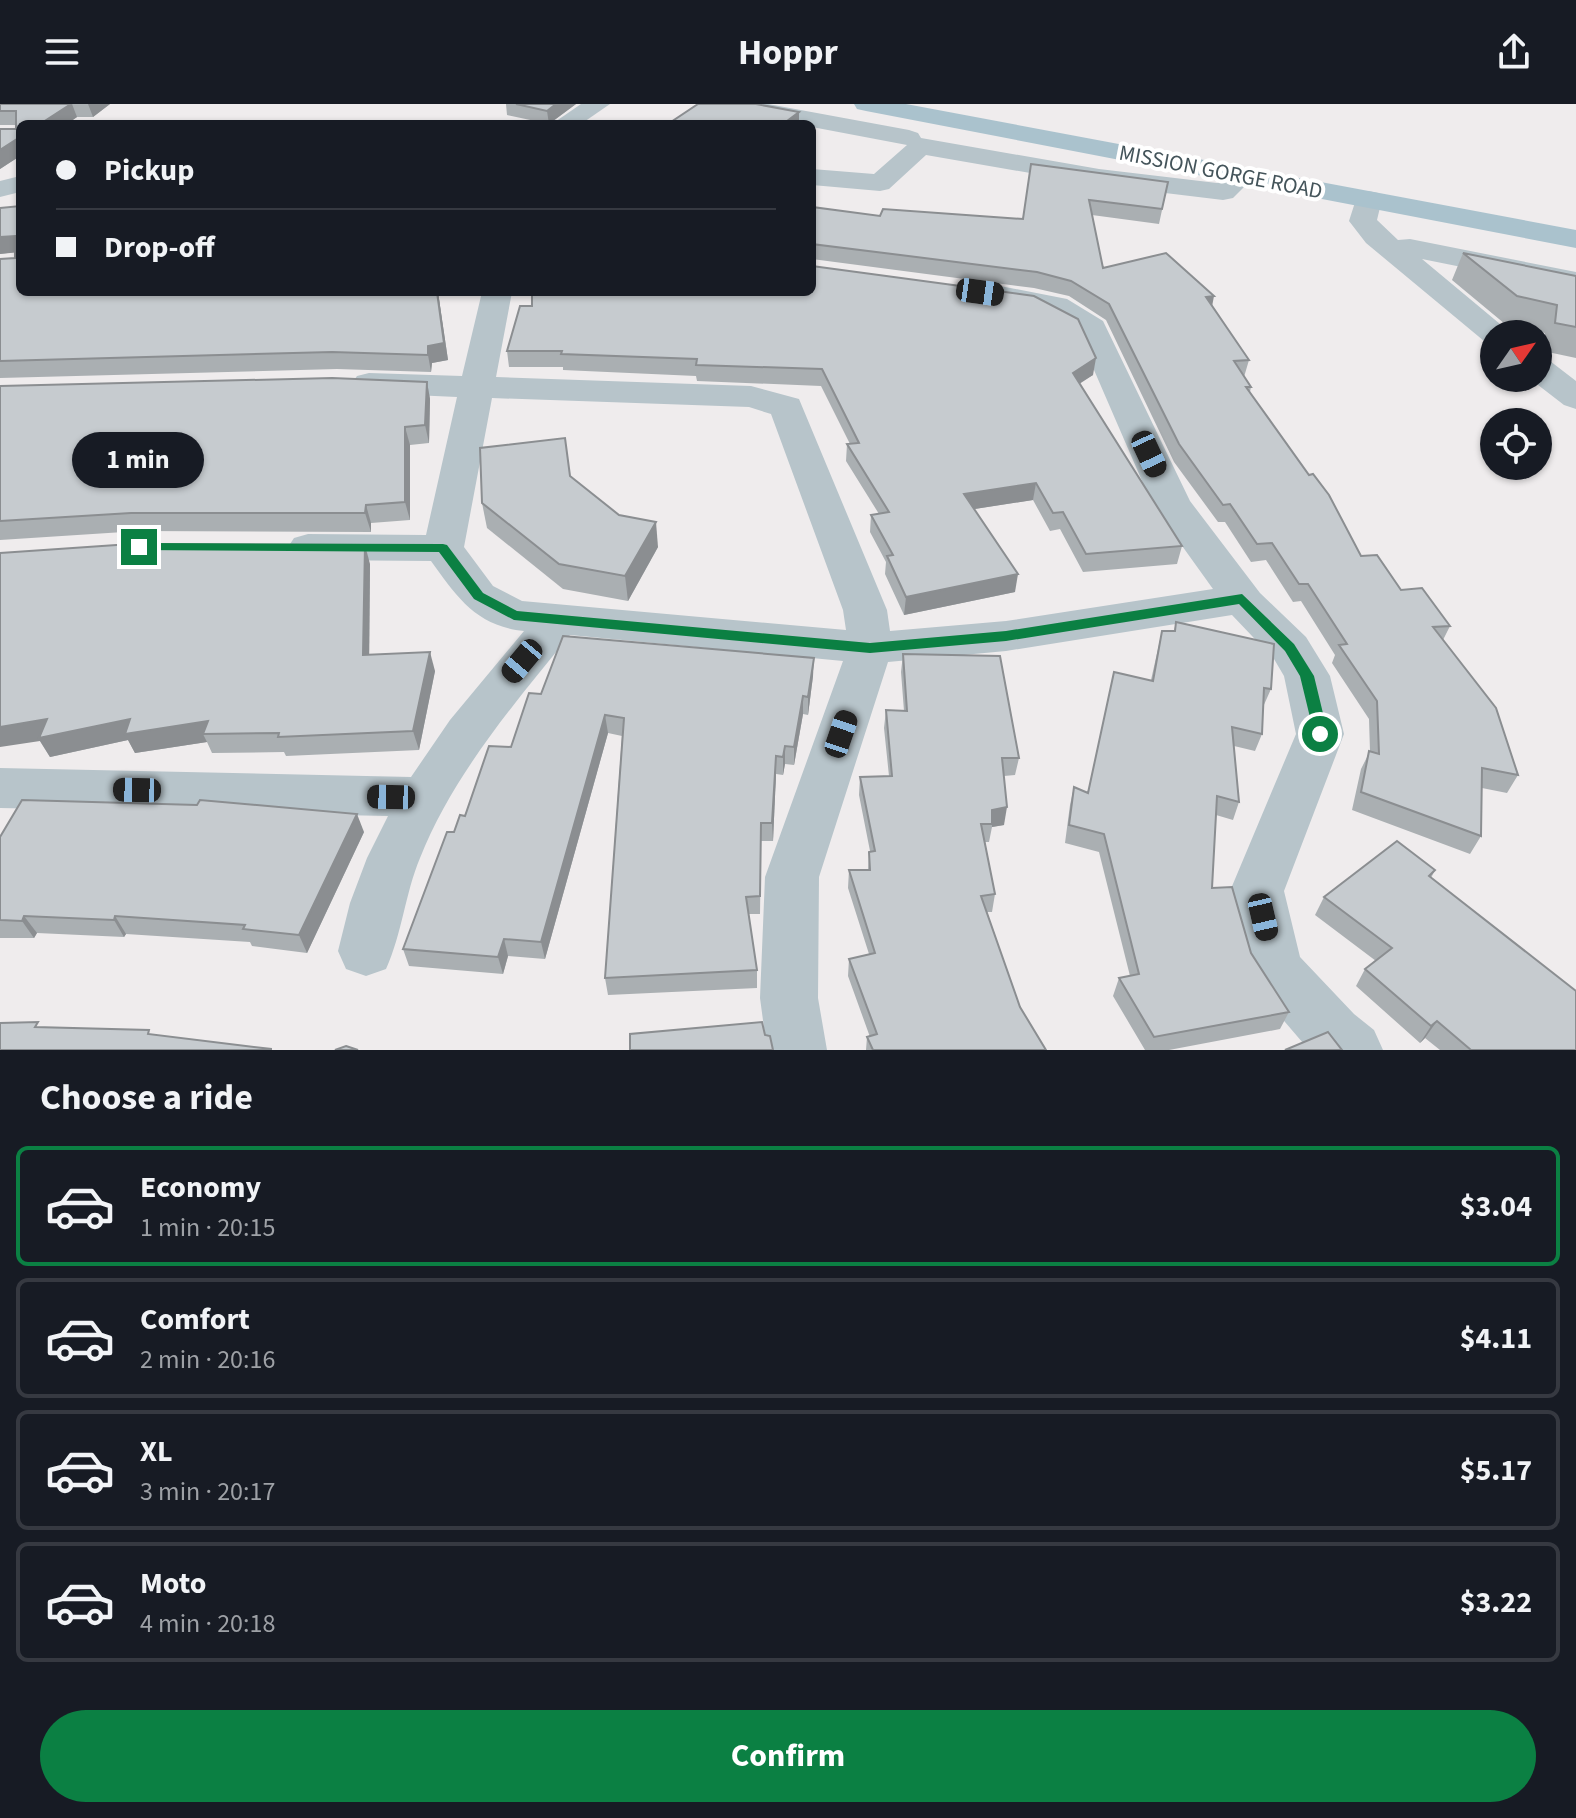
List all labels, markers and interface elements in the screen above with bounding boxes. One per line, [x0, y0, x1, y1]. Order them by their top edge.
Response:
text: Hoppr [738, 27, 838, 78]
icon: menu [40, 30, 84, 74]
icon: share [1492, 30, 1536, 74]
street label: MISSION GORGE ROAD [1116, 137, 1325, 207]
text: Pickup [104, 149, 194, 192]
text: Drop-off [104, 226, 215, 269]
car [955, 277, 1005, 307]
north arrow [1480, 320, 1552, 392]
map controls [1480, 320, 1552, 480]
button: locate [1480, 408, 1552, 480]
car [1128, 427, 1170, 481]
callout: 1 min [73, 431, 205, 487]
text: 1 min [106, 441, 170, 478]
route end [121, 529, 157, 565]
car [497, 635, 547, 687]
car [822, 707, 860, 761]
route start [1302, 716, 1338, 752]
car [113, 778, 161, 802]
car [367, 785, 415, 809]
car [1246, 891, 1280, 943]
text: Choose a ride [40, 1072, 253, 1123]
text: Economy [140, 1166, 261, 1209]
icon: car [44, 1170, 116, 1242]
text: $3.04 [1460, 1185, 1532, 1228]
text: 1 min · 20:15 [140, 1209, 275, 1246]
text: Comfort [140, 1298, 250, 1341]
icon: car [44, 1302, 116, 1374]
text: $4.11 [1460, 1317, 1532, 1360]
text: 2 min · 20:16 [140, 1341, 275, 1378]
text: XL [140, 1430, 173, 1473]
icon: car [44, 1434, 116, 1506]
text: $5.17 [1460, 1449, 1532, 1492]
text: 3 min · 20:17 [140, 1473, 275, 1510]
text: Moto [140, 1562, 206, 1605]
icon: car [44, 1566, 116, 1638]
text: $3.22 [1460, 1581, 1532, 1624]
text: 4 min · 20:18 [140, 1605, 275, 1642]
button: Confirm [40, 1710, 1536, 1802]

